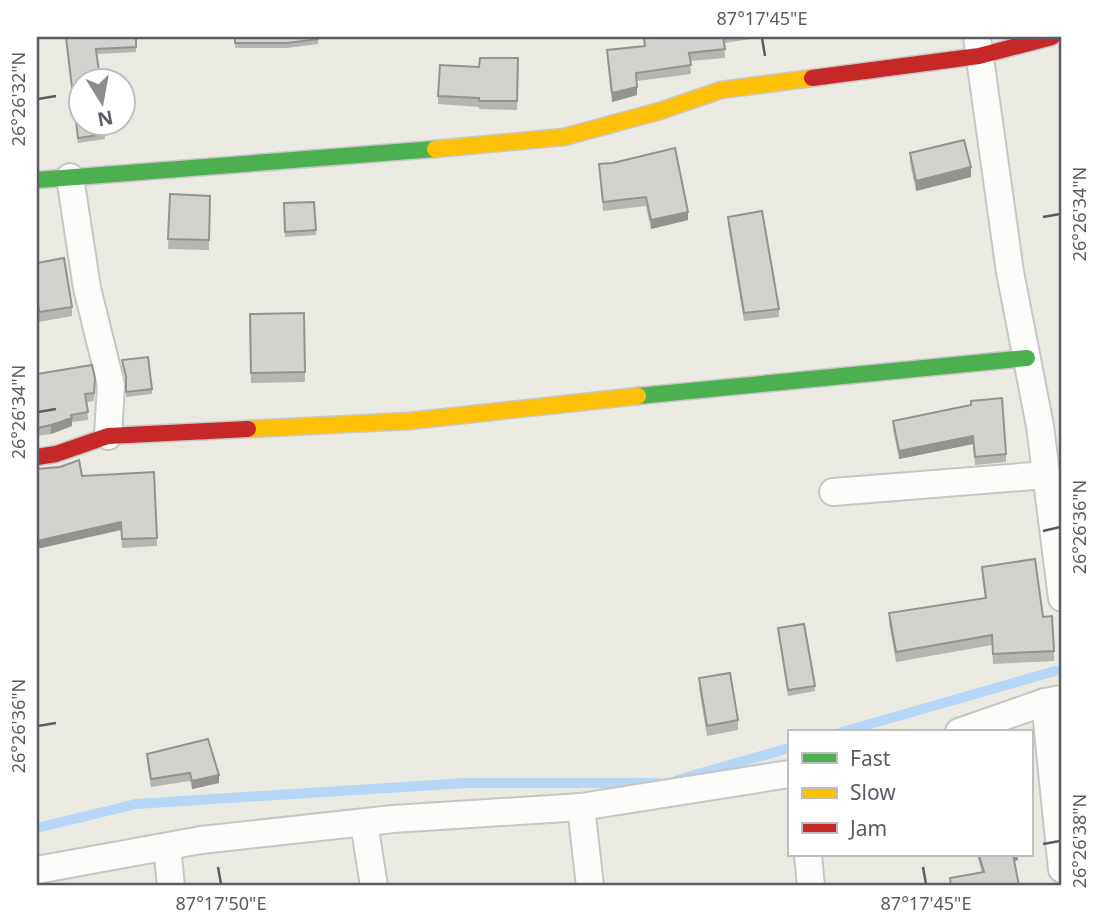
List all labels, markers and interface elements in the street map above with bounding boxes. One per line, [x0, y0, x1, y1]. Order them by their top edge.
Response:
text: 87°17'45"E [717, 6, 807, 30]
text: 26°26'32"N [6, 52, 30, 146]
north arrow [66, 66, 136, 136]
text: N [95, 104, 115, 133]
text: 26°26'34"N [1067, 167, 1091, 261]
text: 26°26'34"N [6, 365, 30, 459]
text: 26°26'36"N [1067, 480, 1091, 574]
text: 26°26'36"N [6, 679, 30, 773]
legend [788, 730, 1032, 856]
text: Fast [850, 744, 891, 772]
text: Slow [850, 778, 896, 806]
text: 26°26'38"N [1067, 794, 1091, 888]
text: Jam [848, 814, 887, 842]
text: 87°17'50"E [176, 891, 266, 915]
text: 87°17'45"E [881, 891, 971, 915]

